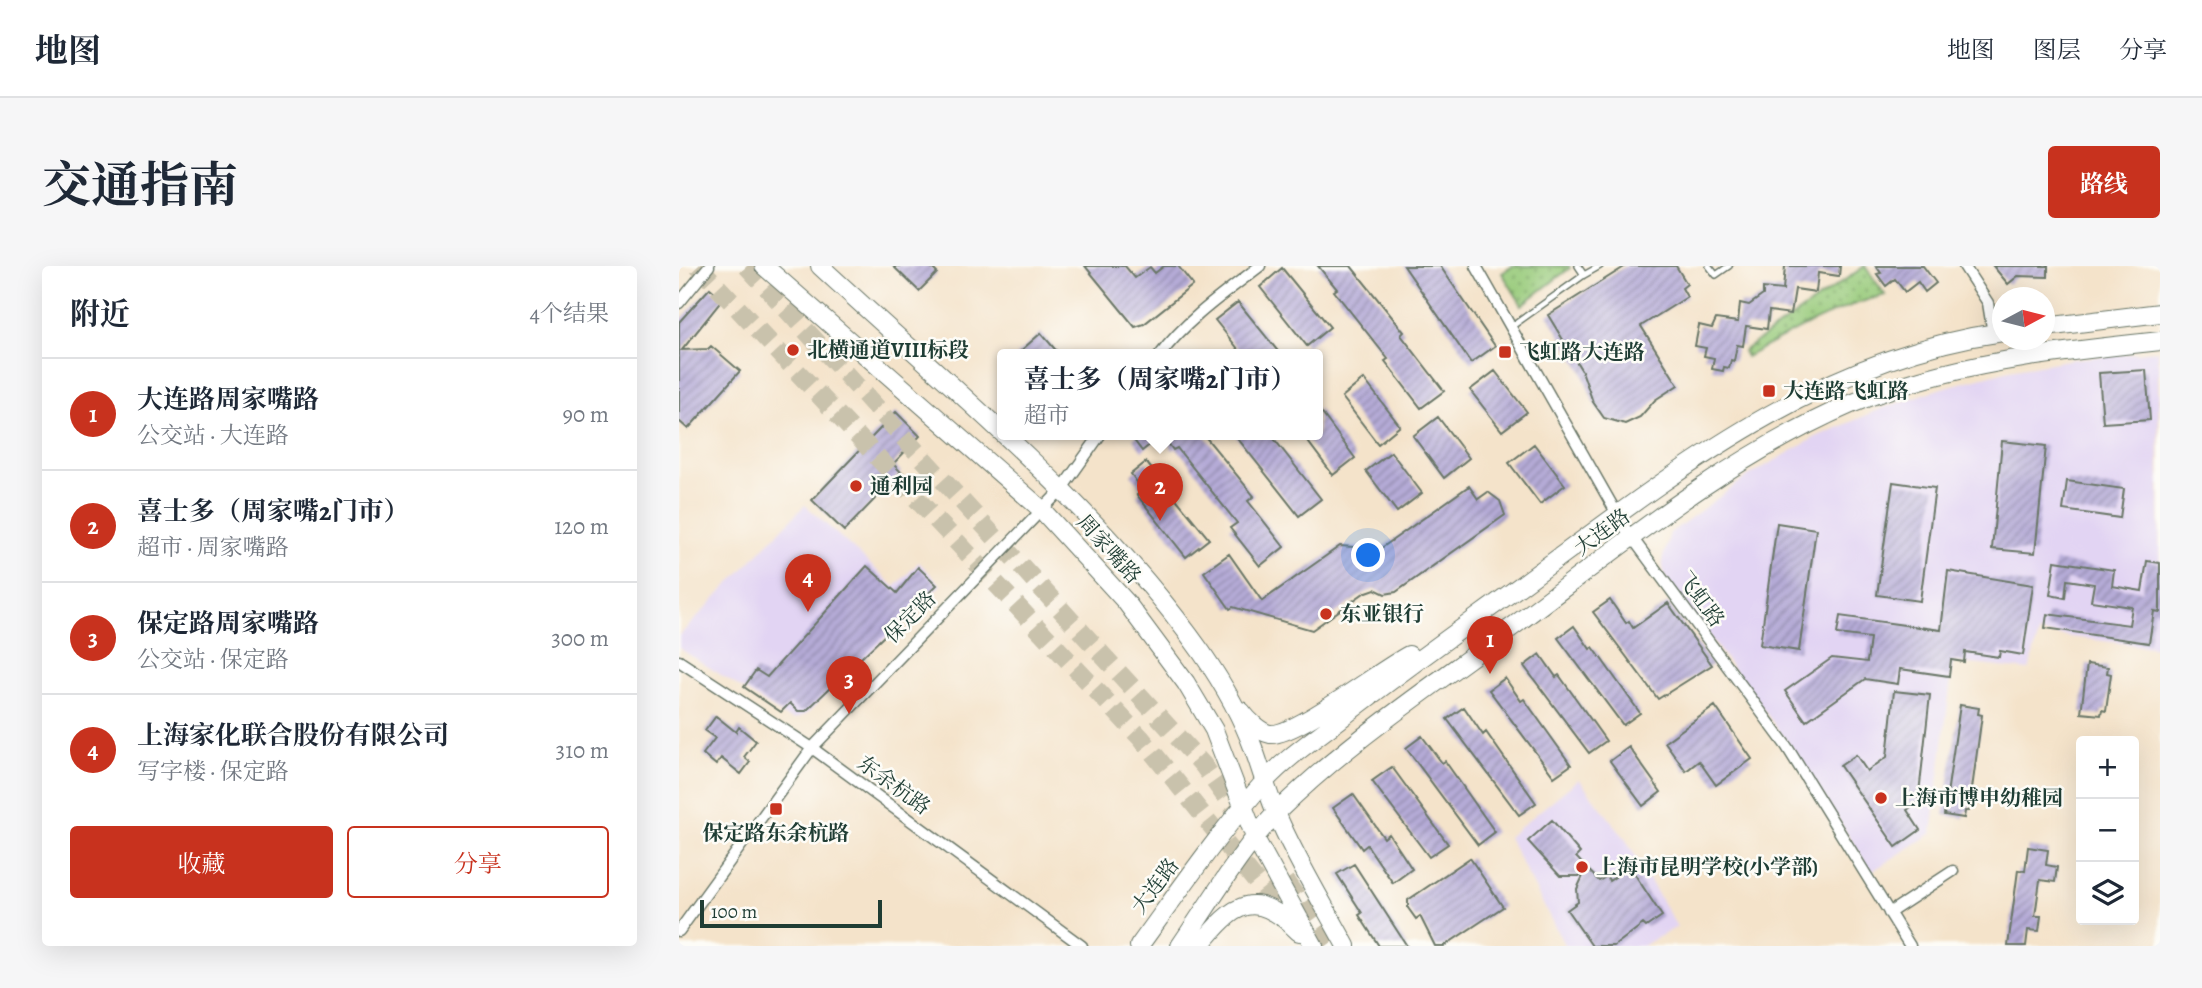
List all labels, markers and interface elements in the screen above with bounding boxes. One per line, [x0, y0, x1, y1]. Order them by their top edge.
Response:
text: 地图 [35, 28, 101, 73]
text: 地图 [1947, 34, 1995, 66]
text: 图层 [2033, 34, 2081, 66]
text: 分享 [2119, 34, 2167, 66]
button: 路线 [2048, 146, 2160, 218]
text: 交通指南 [42, 152, 238, 219]
north arrow [1992, 287, 2055, 350]
text: 附近 [70, 294, 130, 334]
text: 4个结果 [530, 298, 609, 329]
place label: 北横通道VIII标段 [807, 336, 969, 364]
place label: 飞虹路大连路 [1519, 338, 1645, 366]
marker: 北横通道VIII标段 [785, 342, 801, 358]
marker: 飞虹路大连路 [1497, 344, 1513, 360]
popup [997, 349, 1323, 440]
text: 喜士多（周家嘴2门市） [1024, 362, 1296, 397]
place label: 大连路飞虹路 [1783, 377, 1909, 405]
text: 大连路周家嘴路 [137, 382, 319, 417]
marker: 大连路飞虹路 [1761, 383, 1777, 399]
text: 1 [89, 399, 97, 430]
text: 90 m [563, 399, 609, 430]
text: 超市 [1024, 400, 1070, 431]
text: 公交站 · 大连路 [137, 420, 289, 451]
pin: 2 [1137, 463, 1183, 521]
place label: 通利园 [870, 472, 933, 500]
marker: 通利园 [848, 478, 864, 494]
text: 喜士多（周家嘴2门市） [137, 494, 410, 529]
street label: 大连路 [1568, 502, 1636, 562]
street label: 周家嘴路 [1070, 508, 1148, 590]
text: 2 [87, 511, 99, 542]
text: 120 m [554, 511, 609, 542]
text: 超市 · 周家嘴路 [137, 532, 289, 563]
your location [1351, 538, 1385, 572]
pin: 4 [785, 554, 831, 612]
street label: 飞虹路 [1671, 565, 1731, 633]
street label: 保定路 [878, 585, 942, 649]
place label: 东亚银行 [1340, 600, 1424, 628]
text: 保定路周家嘴路 [137, 606, 319, 641]
marker: 东亚银行 [1318, 606, 1334, 622]
pin: 1 [1467, 616, 1513, 674]
text: 3 [88, 623, 98, 654]
text: 300 m [551, 623, 609, 654]
text: 公交站 · 保定路 [137, 644, 289, 675]
pin: 3 [826, 656, 872, 714]
text: 上海家化联合股份有限公司 [137, 718, 449, 753]
text: 4 [88, 735, 98, 766]
text: 310 m [556, 735, 609, 766]
map controls [2076, 736, 2139, 925]
button: + [2076, 736, 2139, 799]
street label: 东余杭路 [852, 749, 936, 821]
text: 写字楼 · 保定路 [137, 756, 289, 787]
place label: 上海市博申幼稚园 [1895, 784, 2063, 812]
marker: 上海市博申幼稚园 [1873, 790, 1889, 806]
button: − [2076, 799, 2139, 862]
marker: 保定路东余杭路 [768, 801, 784, 817]
place label: 保定路东余杭路 [703, 819, 850, 847]
button: 收藏 [70, 826, 333, 898]
button: 分享 [347, 826, 609, 898]
street label: 大连路 [1125, 852, 1185, 920]
place label: 上海市昆明学校(小学部) [1596, 853, 1818, 881]
marker: 上海市昆明学校(小学部) [1574, 859, 1590, 875]
button: layers [2076, 862, 2139, 925]
scale bar [700, 897, 882, 929]
text: 100 m [711, 899, 757, 925]

